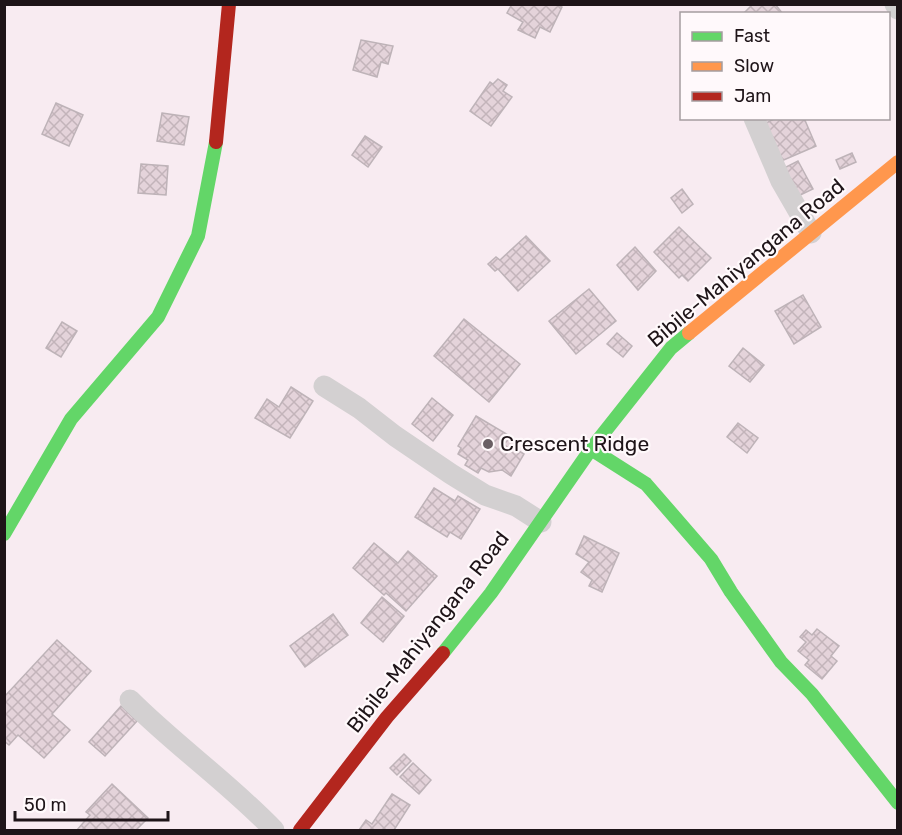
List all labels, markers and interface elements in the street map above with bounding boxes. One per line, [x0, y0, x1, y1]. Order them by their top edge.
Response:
legend [680, 12, 890, 120]
text: Fast [734, 25, 770, 47]
text: Slow [734, 55, 774, 77]
text: Jam [734, 85, 771, 107]
street label: Bibile-Mahiyangana Road [642, 173, 849, 352]
place label: Crescent Ridge [500, 431, 649, 456]
marker: Crescent Ridge [481, 437, 495, 451]
street label: Bibile-Mahiyangana Road [341, 526, 514, 737]
scale bar [15, 784, 168, 822]
text: 50 m [24, 794, 67, 816]

